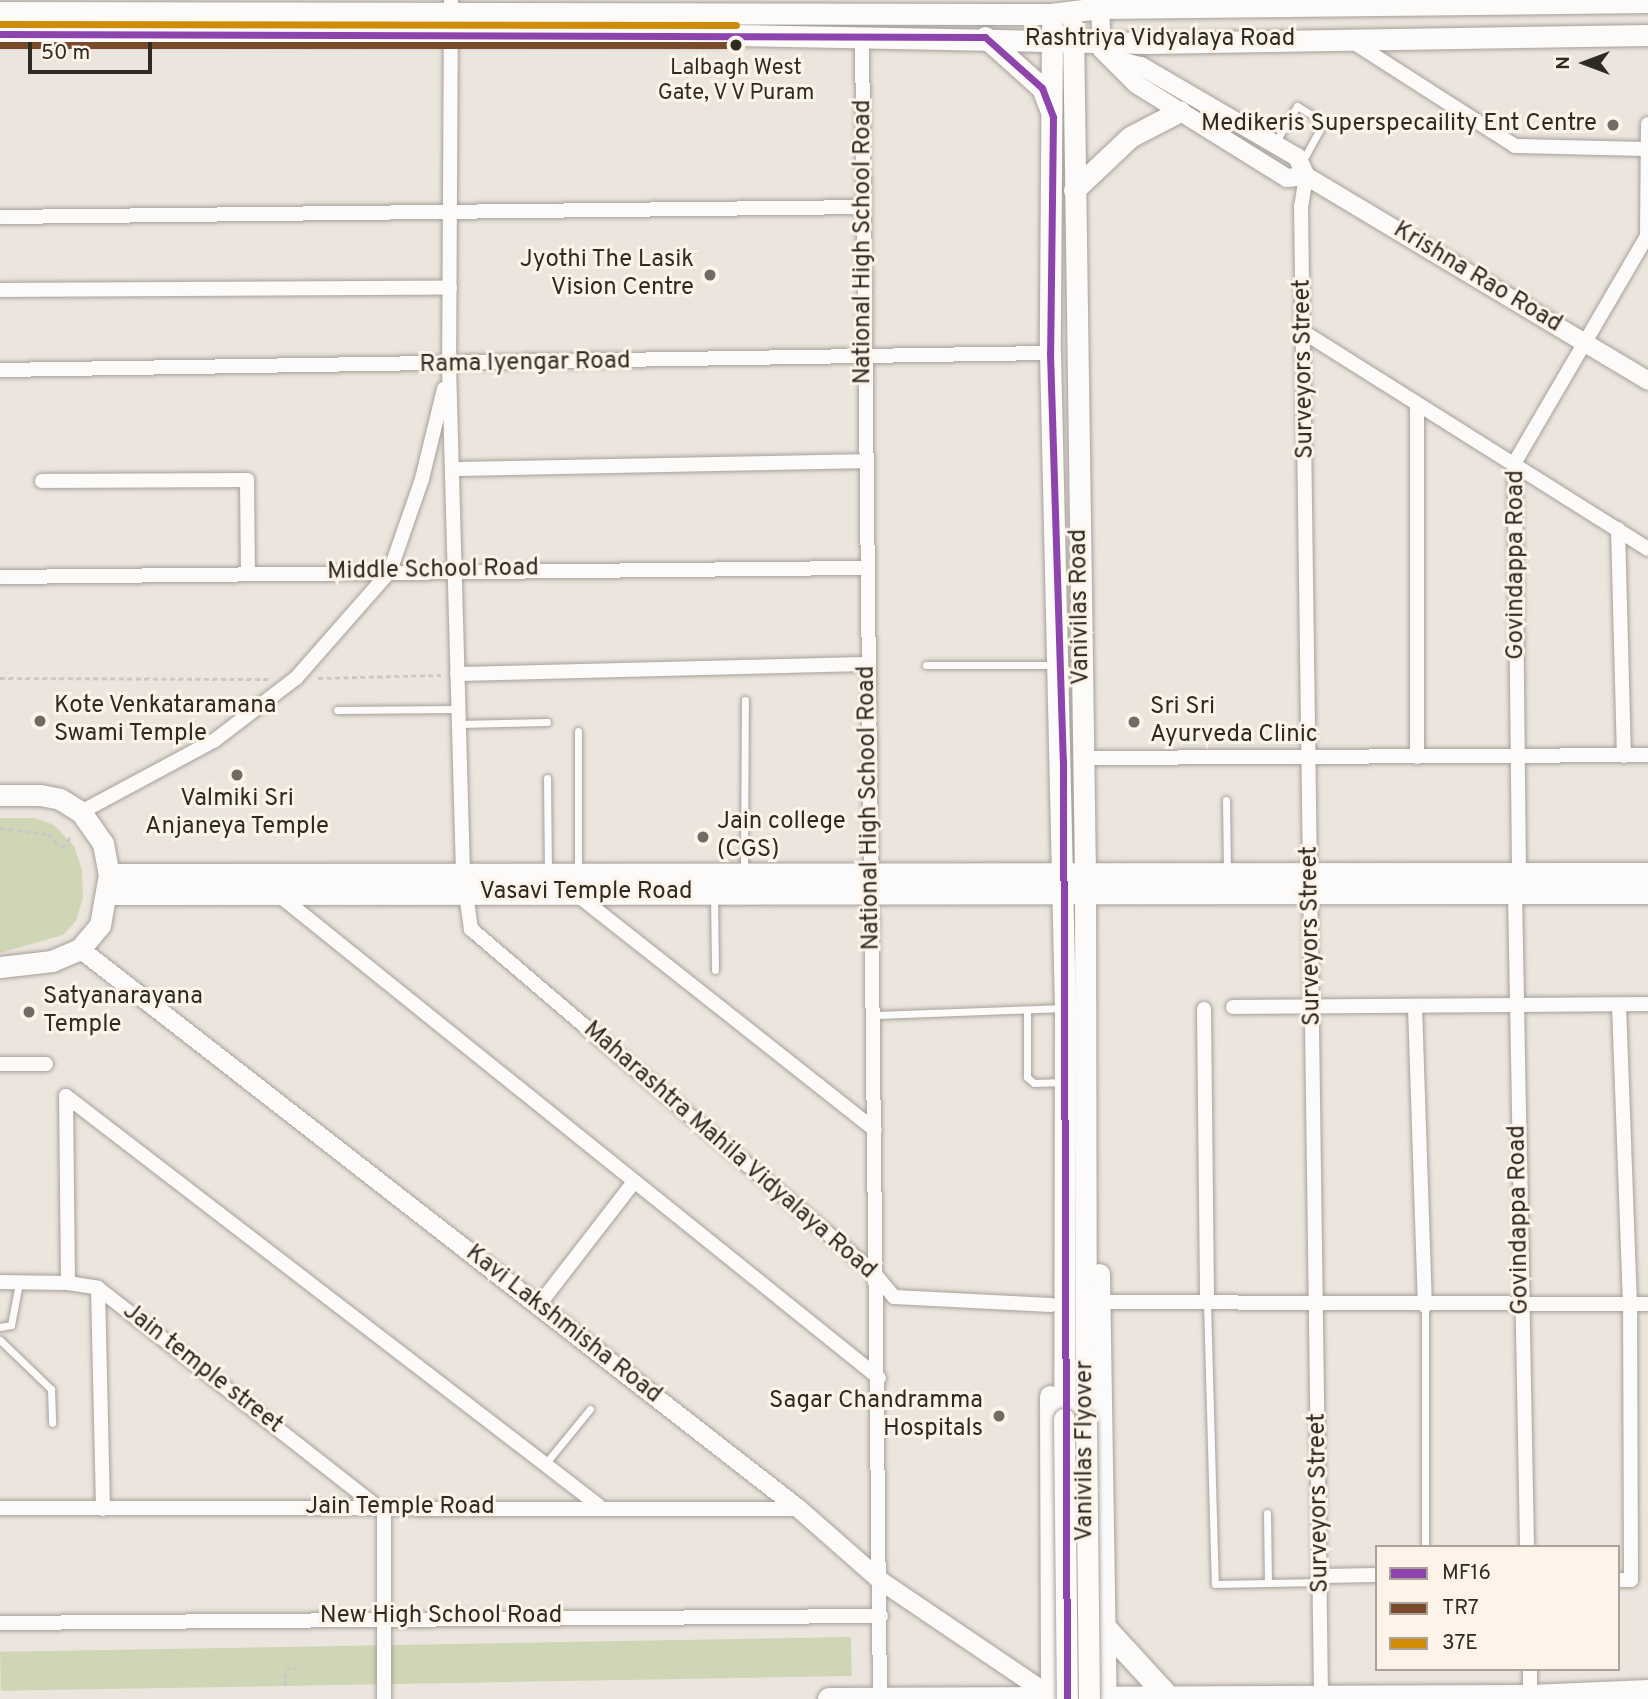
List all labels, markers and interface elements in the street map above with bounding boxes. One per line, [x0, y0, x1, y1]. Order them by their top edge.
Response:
street label: Rashtriya Vidyalaya Road [1024, 26, 1296, 54]
scale bar [32, 28, 156, 72]
north arrow [1550, 28, 1620, 98]
marker: Lalbagh West Gate, V V Puram [729, 38, 743, 52]
text: 50 m [41, 40, 90, 67]
place label: Lalbagh West Gate, V V Puram [656, 55, 816, 106]
text: N [1552, 56, 1576, 70]
street label: National High School Road [850, 100, 878, 384]
place label: Medikeris Superspecaility Ent Centre [1201, 111, 1597, 139]
marker: Medikeris Superspecaility Ent Centre [1603, 115, 1623, 135]
street label: Krishna Rao Road [1388, 216, 1566, 340]
place label: Jyothi The Lasik Vision Centre [519, 247, 694, 303]
marker: Jyothi The Lasik Vision Centre [700, 265, 720, 285]
street label: Surveyors Street [1289, 279, 1321, 459]
street label: Rama Iyengar Road [419, 348, 631, 380]
street label: Govindappa Road [1503, 470, 1531, 660]
street label: Vanivilas Road [1065, 529, 1097, 685]
street label: Middle School Road [327, 555, 539, 587]
street label: National High School Road [853, 665, 887, 951]
place label: Kote Venkataramana Swami Temple [54, 693, 277, 749]
place label: Sri Sri Ayurveda Clinic [1150, 694, 1318, 750]
marker: Sri Sri Ayurveda Clinic [1124, 712, 1144, 732]
marker: Kote Venkataramana Swami Temple [32, 713, 48, 729]
marker: Valmiki Sri Anjaneya Temple [229, 767, 245, 783]
place label: Valmiki Sri Anjaneya Temple [145, 786, 329, 842]
place label: Jain college (CGS) [717, 809, 846, 865]
marker: Jain college (CGS) [695, 829, 711, 845]
street label: Surveyors Street [1296, 846, 1328, 1026]
street label: Vasavi Temple Road [479, 879, 693, 907]
place label: Satyanarayana Temple [43, 984, 203, 1040]
marker: Satyanarayana Temple [21, 1004, 37, 1020]
street label: Maharashtra Mahila Vidyalaya Road [576, 1016, 882, 1286]
street label: Govindappa Road [1504, 1125, 1536, 1315]
street label: Kavi Lakshmisha Road [459, 1240, 667, 1410]
street label: Jain temple street [116, 1298, 288, 1440]
street label: Vanivilas Flyover [1072, 1361, 1100, 1541]
place label: Sagar Chandramma Hospitals [769, 1388, 983, 1444]
marker: Sagar Chandramma Hospitals [989, 1406, 1009, 1426]
street label: Surveyors Street [1304, 1413, 1336, 1593]
street label: Jain Temple Road [305, 1494, 495, 1522]
legend [1375, 1545, 1620, 1671]
text: MF16 [1442, 1560, 1491, 1587]
text: TR7 [1442, 1595, 1479, 1622]
street label: New High School Road [320, 1603, 562, 1631]
text: 37E [1442, 1630, 1478, 1657]

